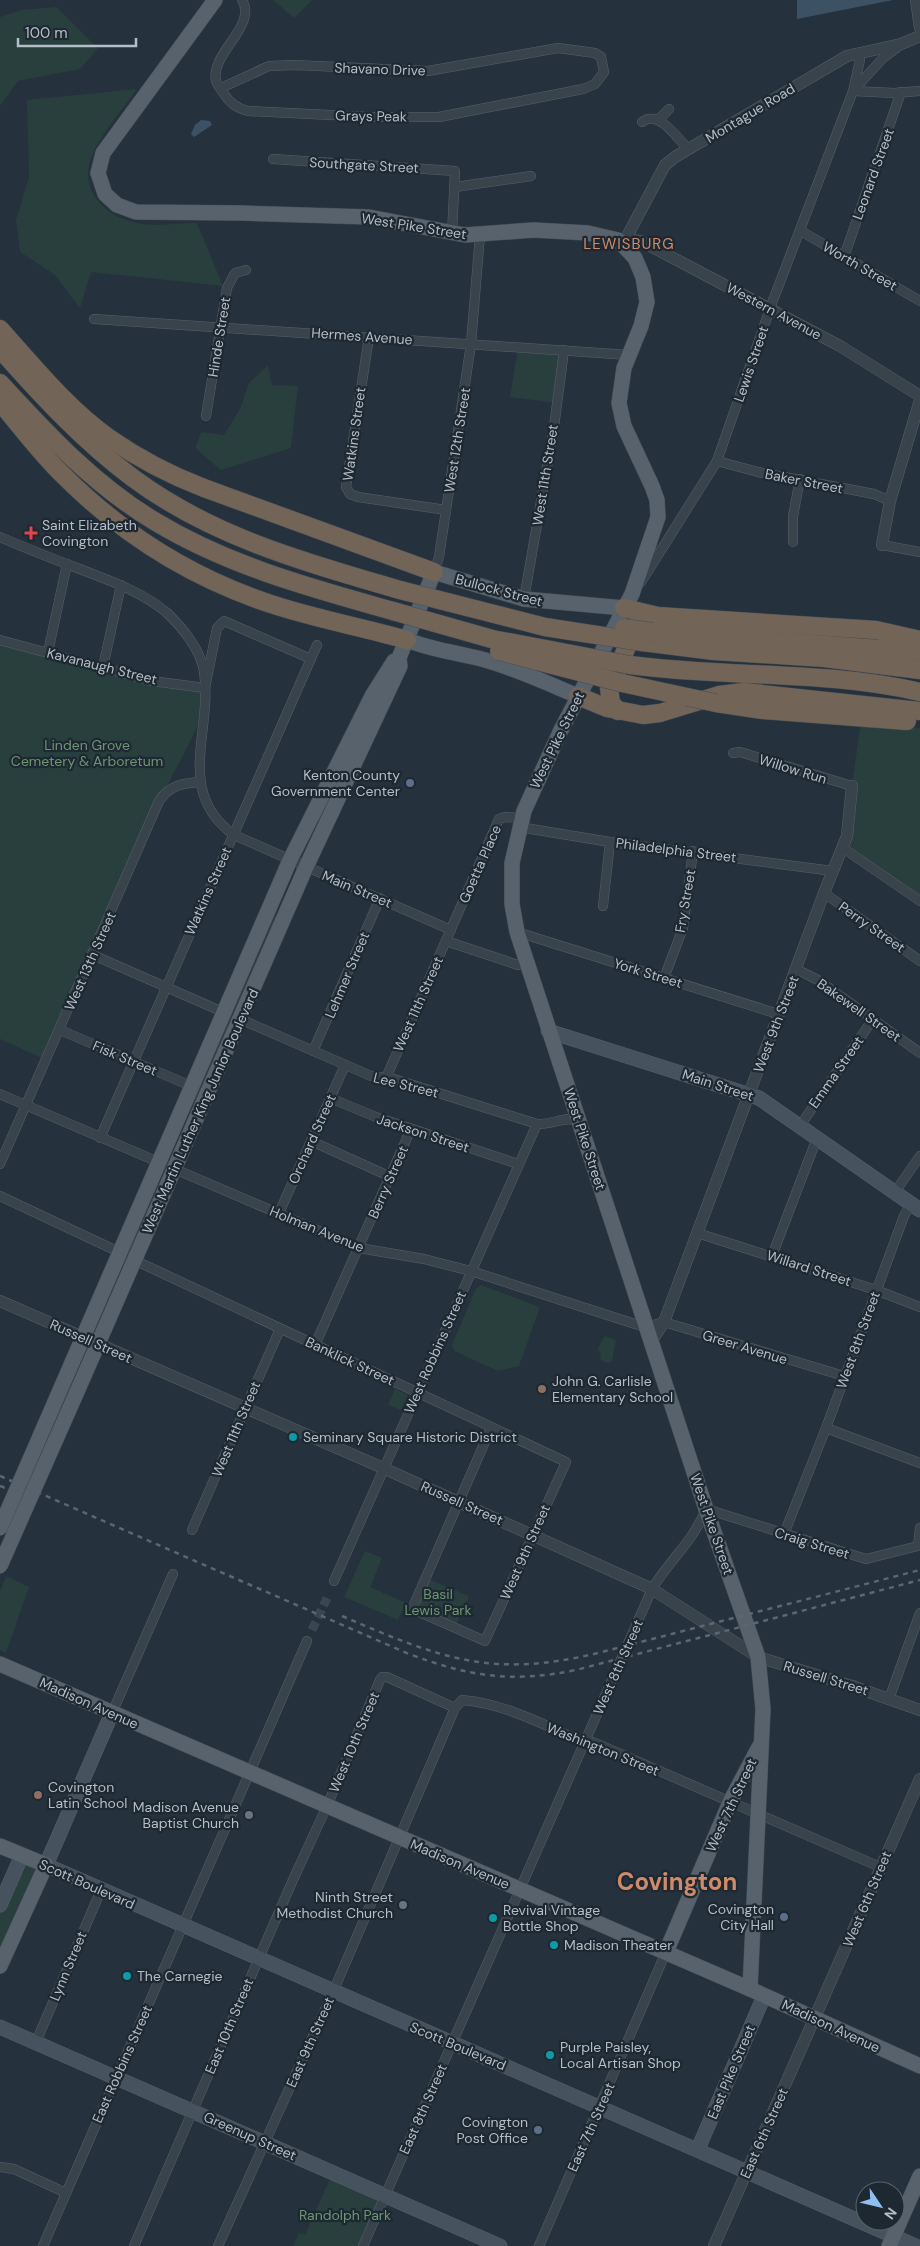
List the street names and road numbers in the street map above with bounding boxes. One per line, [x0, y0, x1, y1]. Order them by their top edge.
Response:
street label: Shavano Drive [334, 58, 426, 80]
street label: Montague Road [702, 79, 798, 147]
street label: Grays Peak [335, 106, 407, 126]
street label: Leonard Street [848, 126, 898, 222]
street label: Southgate Street [309, 153, 419, 177]
street label: West Pike Street [360, 209, 468, 243]
street label: Worth Street [819, 237, 901, 295]
street label: Western Avenue [723, 278, 825, 344]
street label: Hinde Street [204, 296, 234, 378]
street label: Hermes Avenue [311, 323, 413, 349]
street label: Lewis Street [730, 324, 772, 404]
street label: Watkins Street [339, 386, 369, 482]
street label: West 12th Street [440, 386, 474, 494]
street label: West 11th Street [528, 423, 562, 527]
street label: Baker Street [763, 465, 845, 497]
street label: Bullock Street [453, 570, 545, 610]
street label: Kavanaugh Street [45, 644, 159, 688]
street label: West Pike Street [526, 688, 588, 792]
street label: Willow Run [757, 750, 829, 788]
street label: Goetta Place [455, 822, 505, 906]
street label: Philadelphia Street [615, 834, 737, 866]
street label: Watkins Street [181, 844, 235, 938]
street label: Main Street [319, 866, 395, 912]
street label: Fry Street [671, 868, 699, 934]
street label: Perry Street [835, 897, 909, 957]
street label: West 13th Street [60, 909, 120, 1013]
street label: Lehmer Street [321, 929, 373, 1021]
street label: West 11th Street [389, 954, 447, 1054]
street label: York Street [611, 954, 685, 992]
street label: West 9th Street [749, 973, 803, 1075]
street label: Bakewell Street [814, 974, 904, 1046]
street label: West Martin Luther King Junior Boulevard [138, 986, 262, 1236]
street label: Emma Street [805, 1032, 867, 1112]
street label: Fisk Street [90, 1036, 160, 1080]
street label: Main Street [680, 1065, 756, 1105]
street label: Lee Street [372, 1068, 440, 1102]
street label: West Pike Street [560, 1086, 610, 1192]
street label: Orchard Street [284, 1091, 340, 1187]
street label: Jackson Street [375, 1110, 471, 1156]
street label: Berry Street [364, 1143, 412, 1221]
street label: Holman Avenue [267, 1202, 367, 1256]
street label: Willard Street [764, 1246, 854, 1290]
street label: West Robbins Street [400, 1288, 470, 1416]
street label: West 8th Street [832, 1289, 884, 1391]
street label: Russell Street [47, 1315, 135, 1367]
street label: Greer Avenue [700, 1326, 790, 1368]
street label: Banklick Street [303, 1333, 397, 1389]
street label: West 11th Street [208, 1378, 264, 1480]
street label: West Pike Street [686, 1471, 738, 1577]
street label: Russell Street [418, 1477, 506, 1529]
street label: West 9th Street [496, 1502, 554, 1602]
street label: Craig Street [772, 1523, 852, 1563]
street label: West 8th Street [589, 1617, 647, 1717]
street label: Russell Street [781, 1657, 871, 1699]
street label: Madison Avenue [37, 1673, 141, 1733]
street label: West 10th Street [325, 1689, 383, 1795]
street label: Washington Street [544, 1718, 662, 1780]
street label: West 7th Street [701, 1755, 761, 1855]
street label: Madison Avenue [408, 1835, 512, 1893]
street label: West 6th Street [839, 1848, 895, 1950]
street label: Scott Boulevard [36, 1855, 138, 1913]
street label: Lynn Street [45, 1929, 91, 2003]
street label: East 10th Street [201, 1975, 257, 2077]
street label: East 9th Street [282, 1994, 338, 2090]
street label: Madison Avenue [779, 1995, 883, 2057]
street label: East Robbins Street [88, 2002, 156, 2126]
street label: Scott Boulevard [407, 2018, 509, 2074]
street label: East Pike Street [703, 2022, 759, 2122]
street label: East 8th Street [395, 2061, 451, 2157]
street label: East 7th Street [563, 2080, 619, 2174]
street label: East 6th Street [736, 2085, 792, 2181]
street label: Greenup Street [201, 2108, 299, 2164]

